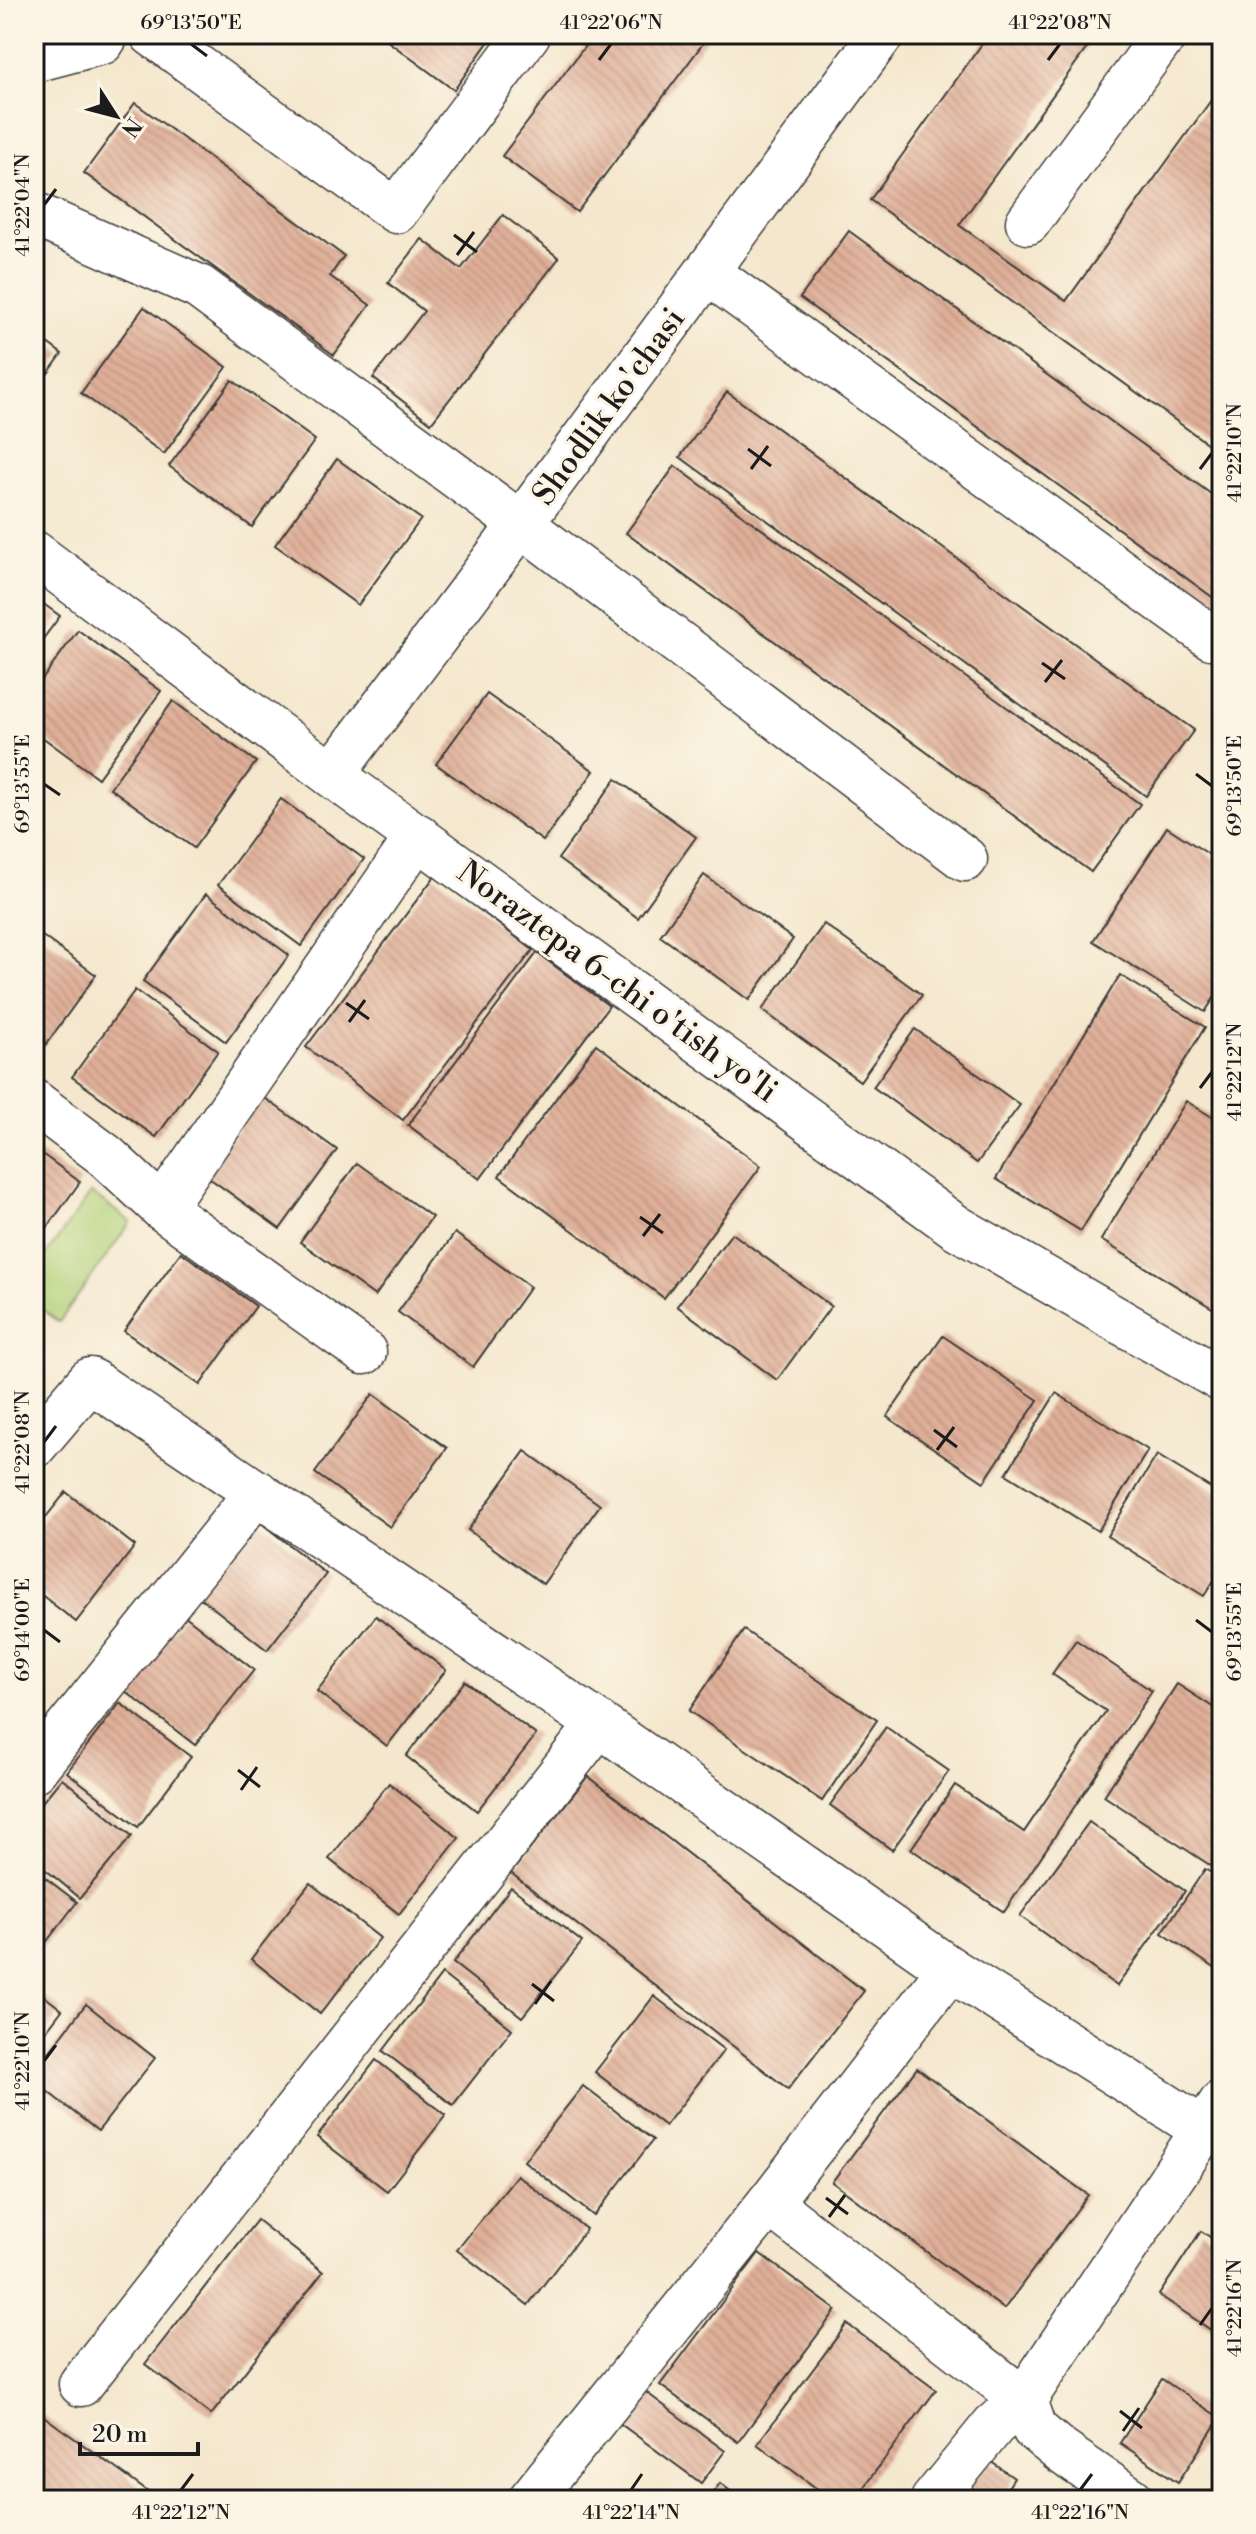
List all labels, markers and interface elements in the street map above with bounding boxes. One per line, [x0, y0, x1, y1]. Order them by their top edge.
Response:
text: 69°13'50"E [140, 11, 242, 36]
text: 41°22'06"N [559, 11, 663, 36]
text: 41°22'08"N [1008, 11, 1112, 36]
north arrow [76, 76, 156, 156]
text: N [115, 112, 147, 142]
text: 41°22'04"N [11, 153, 36, 257]
street label: Shodlik ko'chasi [524, 300, 694, 513]
text: 41°22'10"N [1223, 403, 1248, 503]
text: 69°13'55"E [11, 734, 36, 834]
text: 69°13'50"E [1223, 735, 1248, 837]
street label: Noraztepa 6-chi o'tish yo'li [449, 852, 785, 1111]
text: 41°22'12"N [1223, 1023, 1248, 1121]
text: 41°22'08"N [11, 1390, 36, 1494]
text: 69°14'00"E [11, 1578, 36, 1682]
text: 69°13'55"E [1223, 1582, 1248, 1682]
text: 41°22'10"N [11, 2011, 36, 2111]
text: 41°22'16"N [1223, 2259, 1248, 2357]
scale bar [80, 2406, 198, 2456]
text: 20 m [92, 2420, 148, 2450]
text: 41°22'12"N [132, 2501, 230, 2526]
text: 41°22'14"N [582, 2501, 680, 2526]
text: 41°22'16"N [1031, 2501, 1129, 2526]

